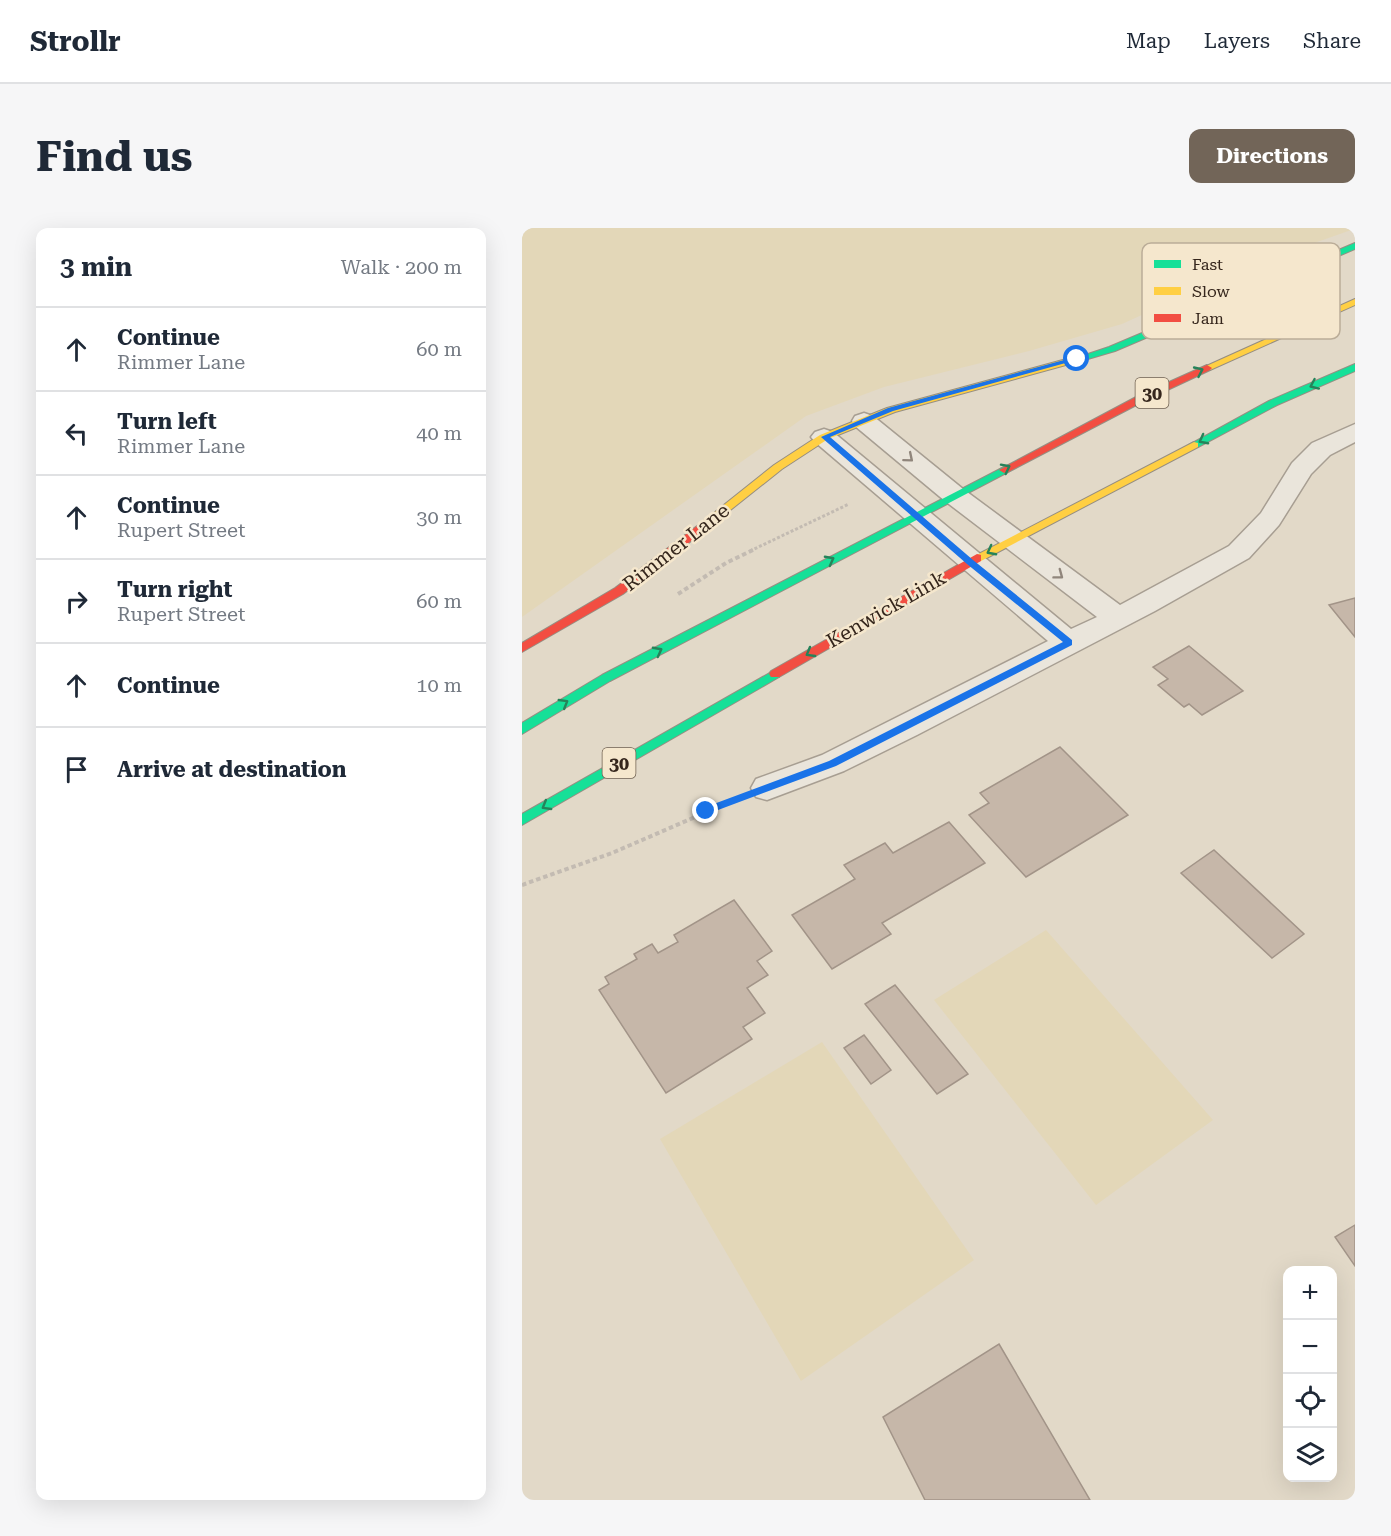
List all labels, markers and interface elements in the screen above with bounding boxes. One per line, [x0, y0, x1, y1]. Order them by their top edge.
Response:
text: Strollr [30, 25, 121, 58]
text: Map [1126, 29, 1171, 53]
text: Layers [1204, 29, 1270, 53]
text: Share [1303, 29, 1361, 53]
button: Directions [1189, 129, 1355, 183]
text: Find us [36, 132, 193, 181]
legend [1142, 243, 1340, 339]
text: 3 min [60, 252, 132, 282]
text: Walk · 200 m [341, 255, 462, 279]
text: Fast [1192, 255, 1223, 274]
text: Slow [1192, 282, 1230, 301]
text: Jam [1192, 309, 1224, 328]
text: Continue [117, 325, 220, 350]
icon: ahead [60, 333, 93, 366]
text: 60 m [416, 337, 462, 361]
route start [1063, 345, 1089, 371]
text: Rimmer Lane [117, 350, 245, 374]
one-way arrow [1193, 367, 1204, 379]
road number: 30 [1136, 378, 1168, 408]
one-way arrow [1310, 378, 1321, 390]
text: Turn left [117, 409, 217, 434]
icon: left [60, 417, 93, 450]
text: 40 m [416, 421, 462, 445]
one-way arrow [1199, 433, 1209, 444]
text: Rimmer Lane [117, 434, 245, 458]
one-way arrow [902, 451, 913, 462]
one-way arrow [1000, 464, 1010, 475]
text: Continue [117, 493, 220, 518]
street label: Rimmer Lane [618, 498, 734, 596]
icon: ahead [60, 501, 93, 534]
text: 30 m [416, 505, 462, 529]
text: Rupert Street [117, 518, 245, 542]
one-way arrow [987, 544, 997, 555]
one-way arrow [824, 556, 834, 567]
street label: Kenwick Link [822, 565, 950, 653]
one-way arrow [1052, 567, 1063, 578]
text: Turn right [117, 577, 232, 602]
icon: right [60, 585, 93, 618]
text: 60 m [416, 589, 462, 613]
text: Rupert Street [117, 602, 245, 626]
one-way arrow [805, 646, 816, 657]
one-way arrow [652, 647, 662, 658]
icon: ahead [60, 669, 93, 702]
text: Continue [117, 673, 220, 698]
text: 10 m [416, 673, 462, 697]
one-way arrow [558, 699, 568, 711]
road number: 30 [602, 748, 636, 778]
icon: arrive [60, 753, 93, 786]
text: Arrive at destination [117, 757, 346, 782]
route end [692, 797, 718, 823]
one-way arrow [542, 798, 552, 810]
map controls [1283, 1266, 1337, 1482]
button: + [1283, 1266, 1337, 1320]
button: − [1283, 1320, 1337, 1374]
button: locate [1283, 1374, 1337, 1428]
button: layers [1283, 1428, 1337, 1482]

